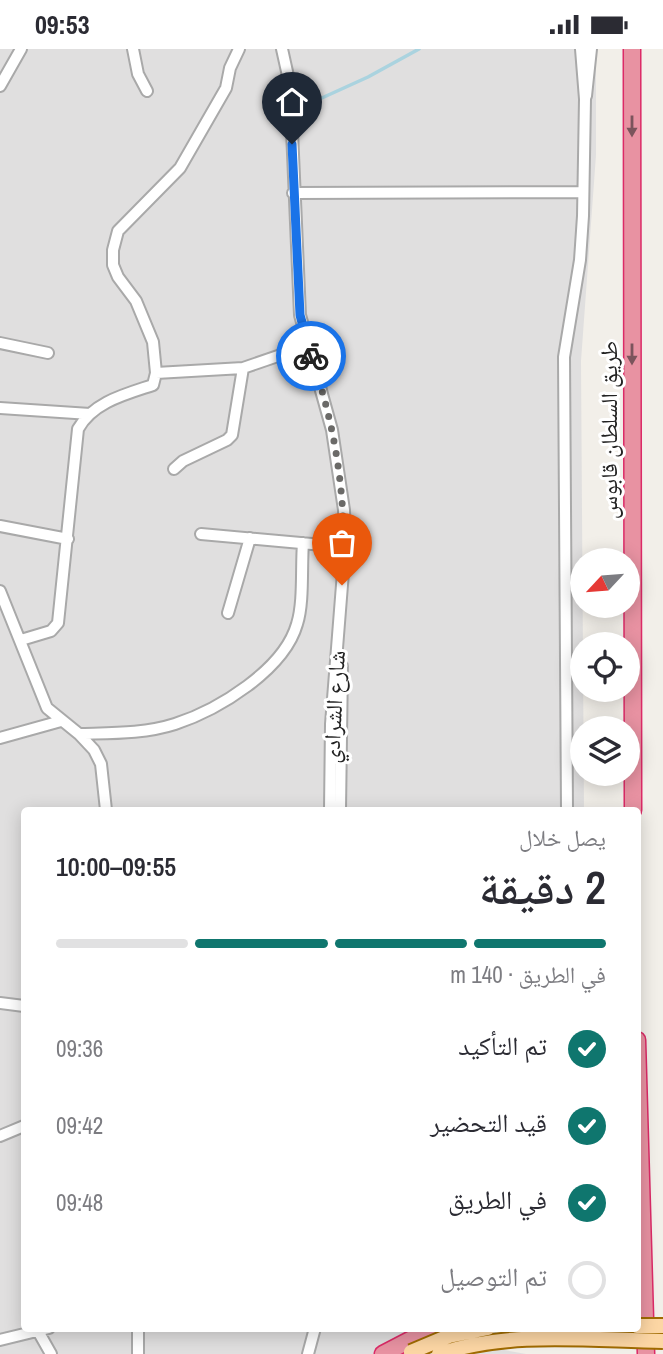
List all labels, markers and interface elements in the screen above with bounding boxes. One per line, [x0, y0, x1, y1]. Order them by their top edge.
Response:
text: 09:53 [35, 7, 90, 42]
pin [262, 72, 322, 144]
icon: home [273, 83, 311, 121]
one-way arrow [626, 116, 638, 138]
courier [276, 321, 346, 391]
icon: bike [292, 337, 330, 375]
street label: طريق السلطان قابوس [593, 341, 624, 519]
one-way arrow [626, 343, 638, 365]
pin [312, 513, 372, 585]
icon: bag [323, 524, 361, 562]
north arrow [570, 548, 640, 618]
map controls [570, 548, 640, 786]
button: locate [570, 632, 640, 702]
street label: شارع الشرادي [315, 650, 356, 764]
button: layers [570, 716, 640, 786]
text: يصل خلال [519, 822, 606, 853]
text: 09:55–10:00 [56, 849, 176, 884]
text: 2 دقيقة [479, 856, 606, 918]
text: في الطريق · 140 m [450, 959, 606, 990]
text: تم التأكيد [458, 1028, 547, 1063]
icon: check [568, 1030, 606, 1068]
text: 09:36 [56, 1033, 103, 1064]
text: قيد التحضير [430, 1105, 547, 1140]
icon: check [568, 1107, 606, 1145]
text: 09:42 [56, 1110, 103, 1141]
text: في الطريق [448, 1182, 547, 1217]
icon: check [568, 1184, 606, 1222]
text: 09:48 [56, 1187, 103, 1218]
text: تم التوصيل [440, 1259, 547, 1294]

